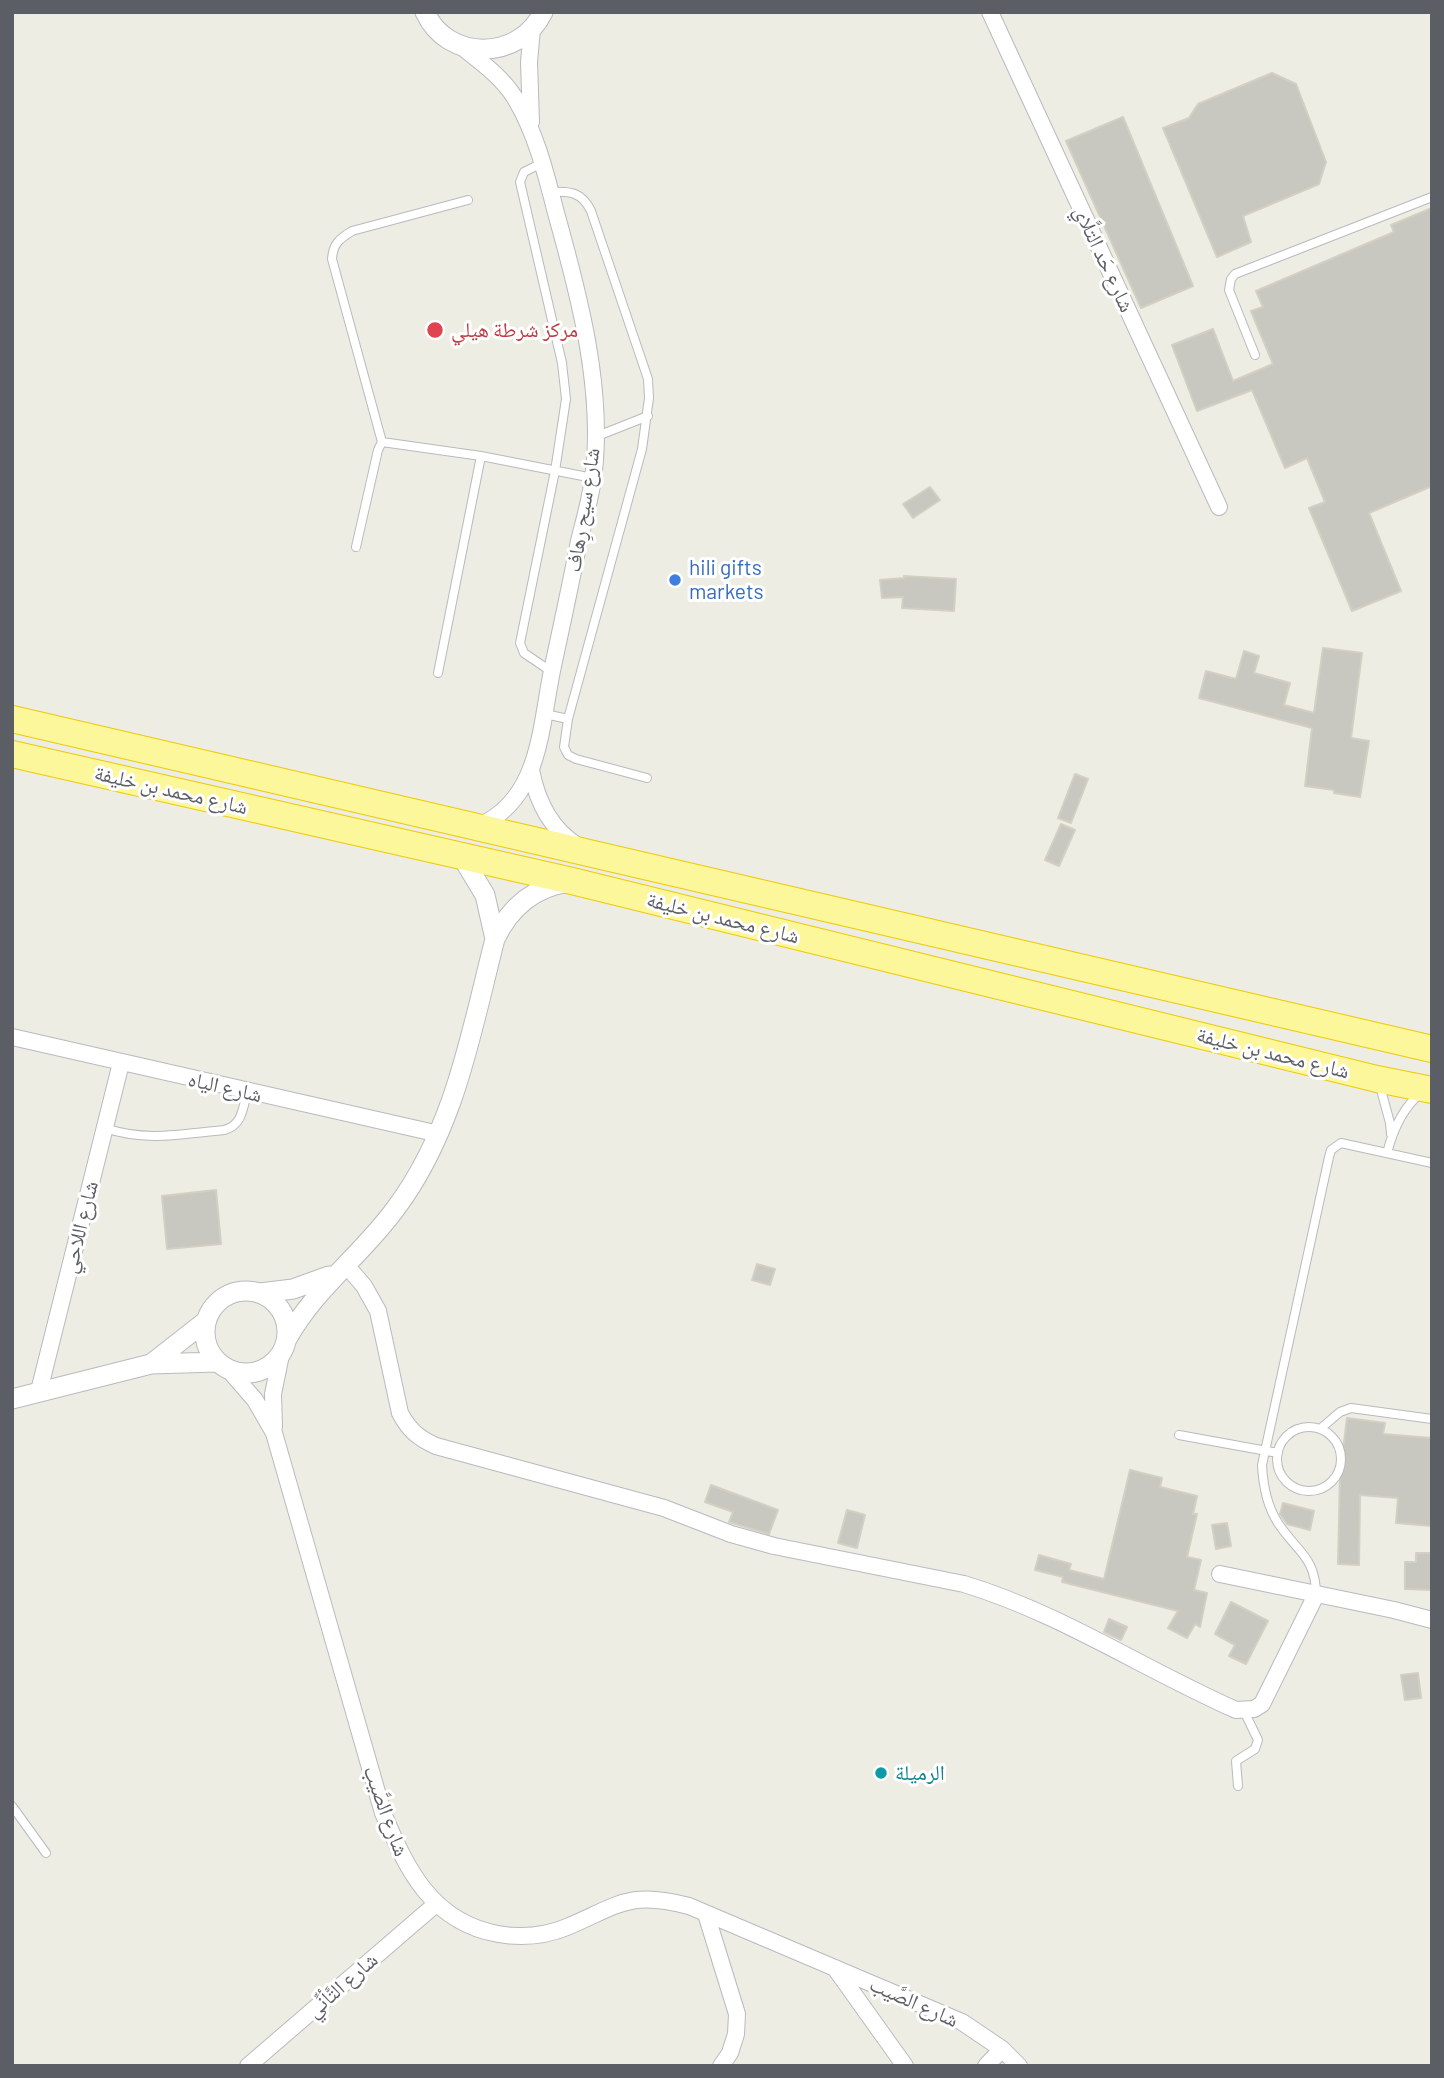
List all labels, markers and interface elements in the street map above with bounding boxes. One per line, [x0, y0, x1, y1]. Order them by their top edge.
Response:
street label: شارع حَد التلَّاي [1068, 202, 1140, 316]
place label: مركز شرطة هيلي [451, 317, 578, 343]
marker: مركز شرطة هيلي [425, 320, 445, 340]
street label: شارع سيح رِهاف [561, 446, 605, 574]
place label: hili gifts markets [689, 555, 764, 605]
marker: hili gifts markets [667, 572, 683, 588]
street label: شارع محمد بن خليفة [92, 760, 250, 820]
street label: شارع محمد بن خليفة [644, 887, 802, 949]
street label: شارع محمد بن خليفة [1194, 1022, 1352, 1084]
street label: شارع الياه [186, 1066, 264, 1108]
street label: شارع اللاحي [56, 1178, 104, 1276]
place label: الرميلة [895, 1760, 945, 1786]
street label: شارع الصَّيب [358, 1762, 414, 1860]
marker: الرميلة [873, 1765, 889, 1781]
street label: شارع التَّأنِّي [301, 1947, 383, 2023]
street label: شارع الصَّيب [866, 1971, 962, 2033]

